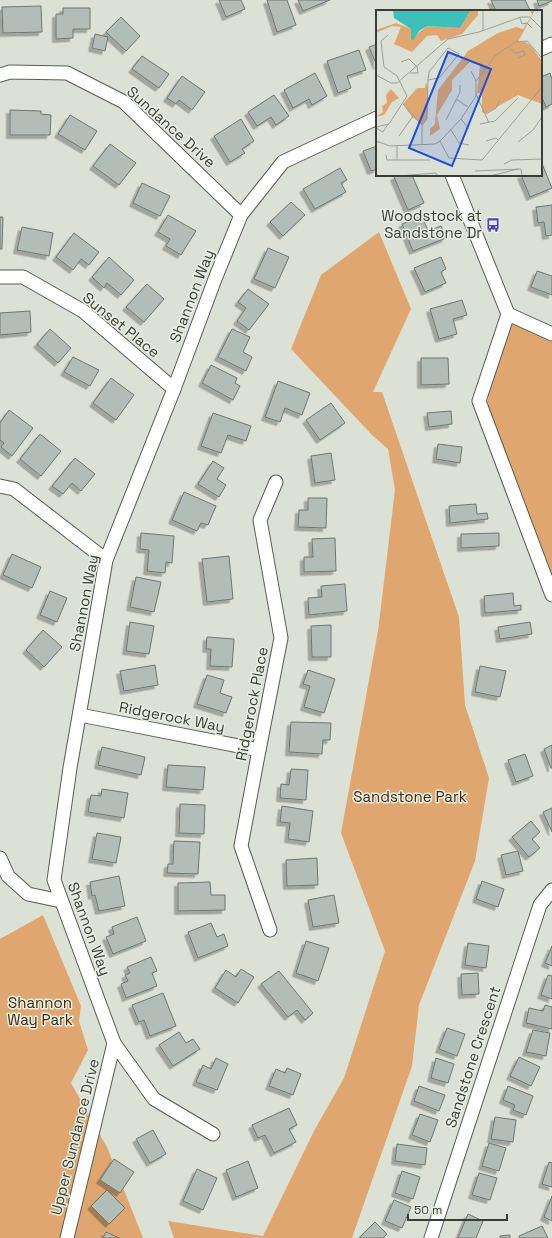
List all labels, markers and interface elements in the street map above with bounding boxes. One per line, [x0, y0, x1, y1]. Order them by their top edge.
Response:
inset map [376, 10, 542, 176]
street label: Sundance Drive [123, 82, 220, 171]
place label: Woodstock at Sandstone Dr [381, 206, 482, 242]
bus stop icon: Woodstock at Sandstone Dr [485, 217, 501, 233]
street label: Shannon Way [165, 247, 218, 345]
street label: Sunset Place [79, 288, 164, 362]
street label: Shannon Way [65, 553, 102, 653]
street label: Ridgerock Place [231, 645, 272, 763]
street label: Ridgerock Way [118, 697, 227, 736]
park label: Sandstone Park [353, 787, 467, 806]
street label: Shannon Way [64, 879, 115, 978]
street label: Sandstone Crescent [441, 984, 504, 1130]
park label: Shannon Way Park [7, 993, 73, 1029]
street label: Upper Sundance Drive [46, 1057, 103, 1217]
scale bar [408, 1196, 507, 1222]
text: 50 m [414, 1202, 442, 1218]

